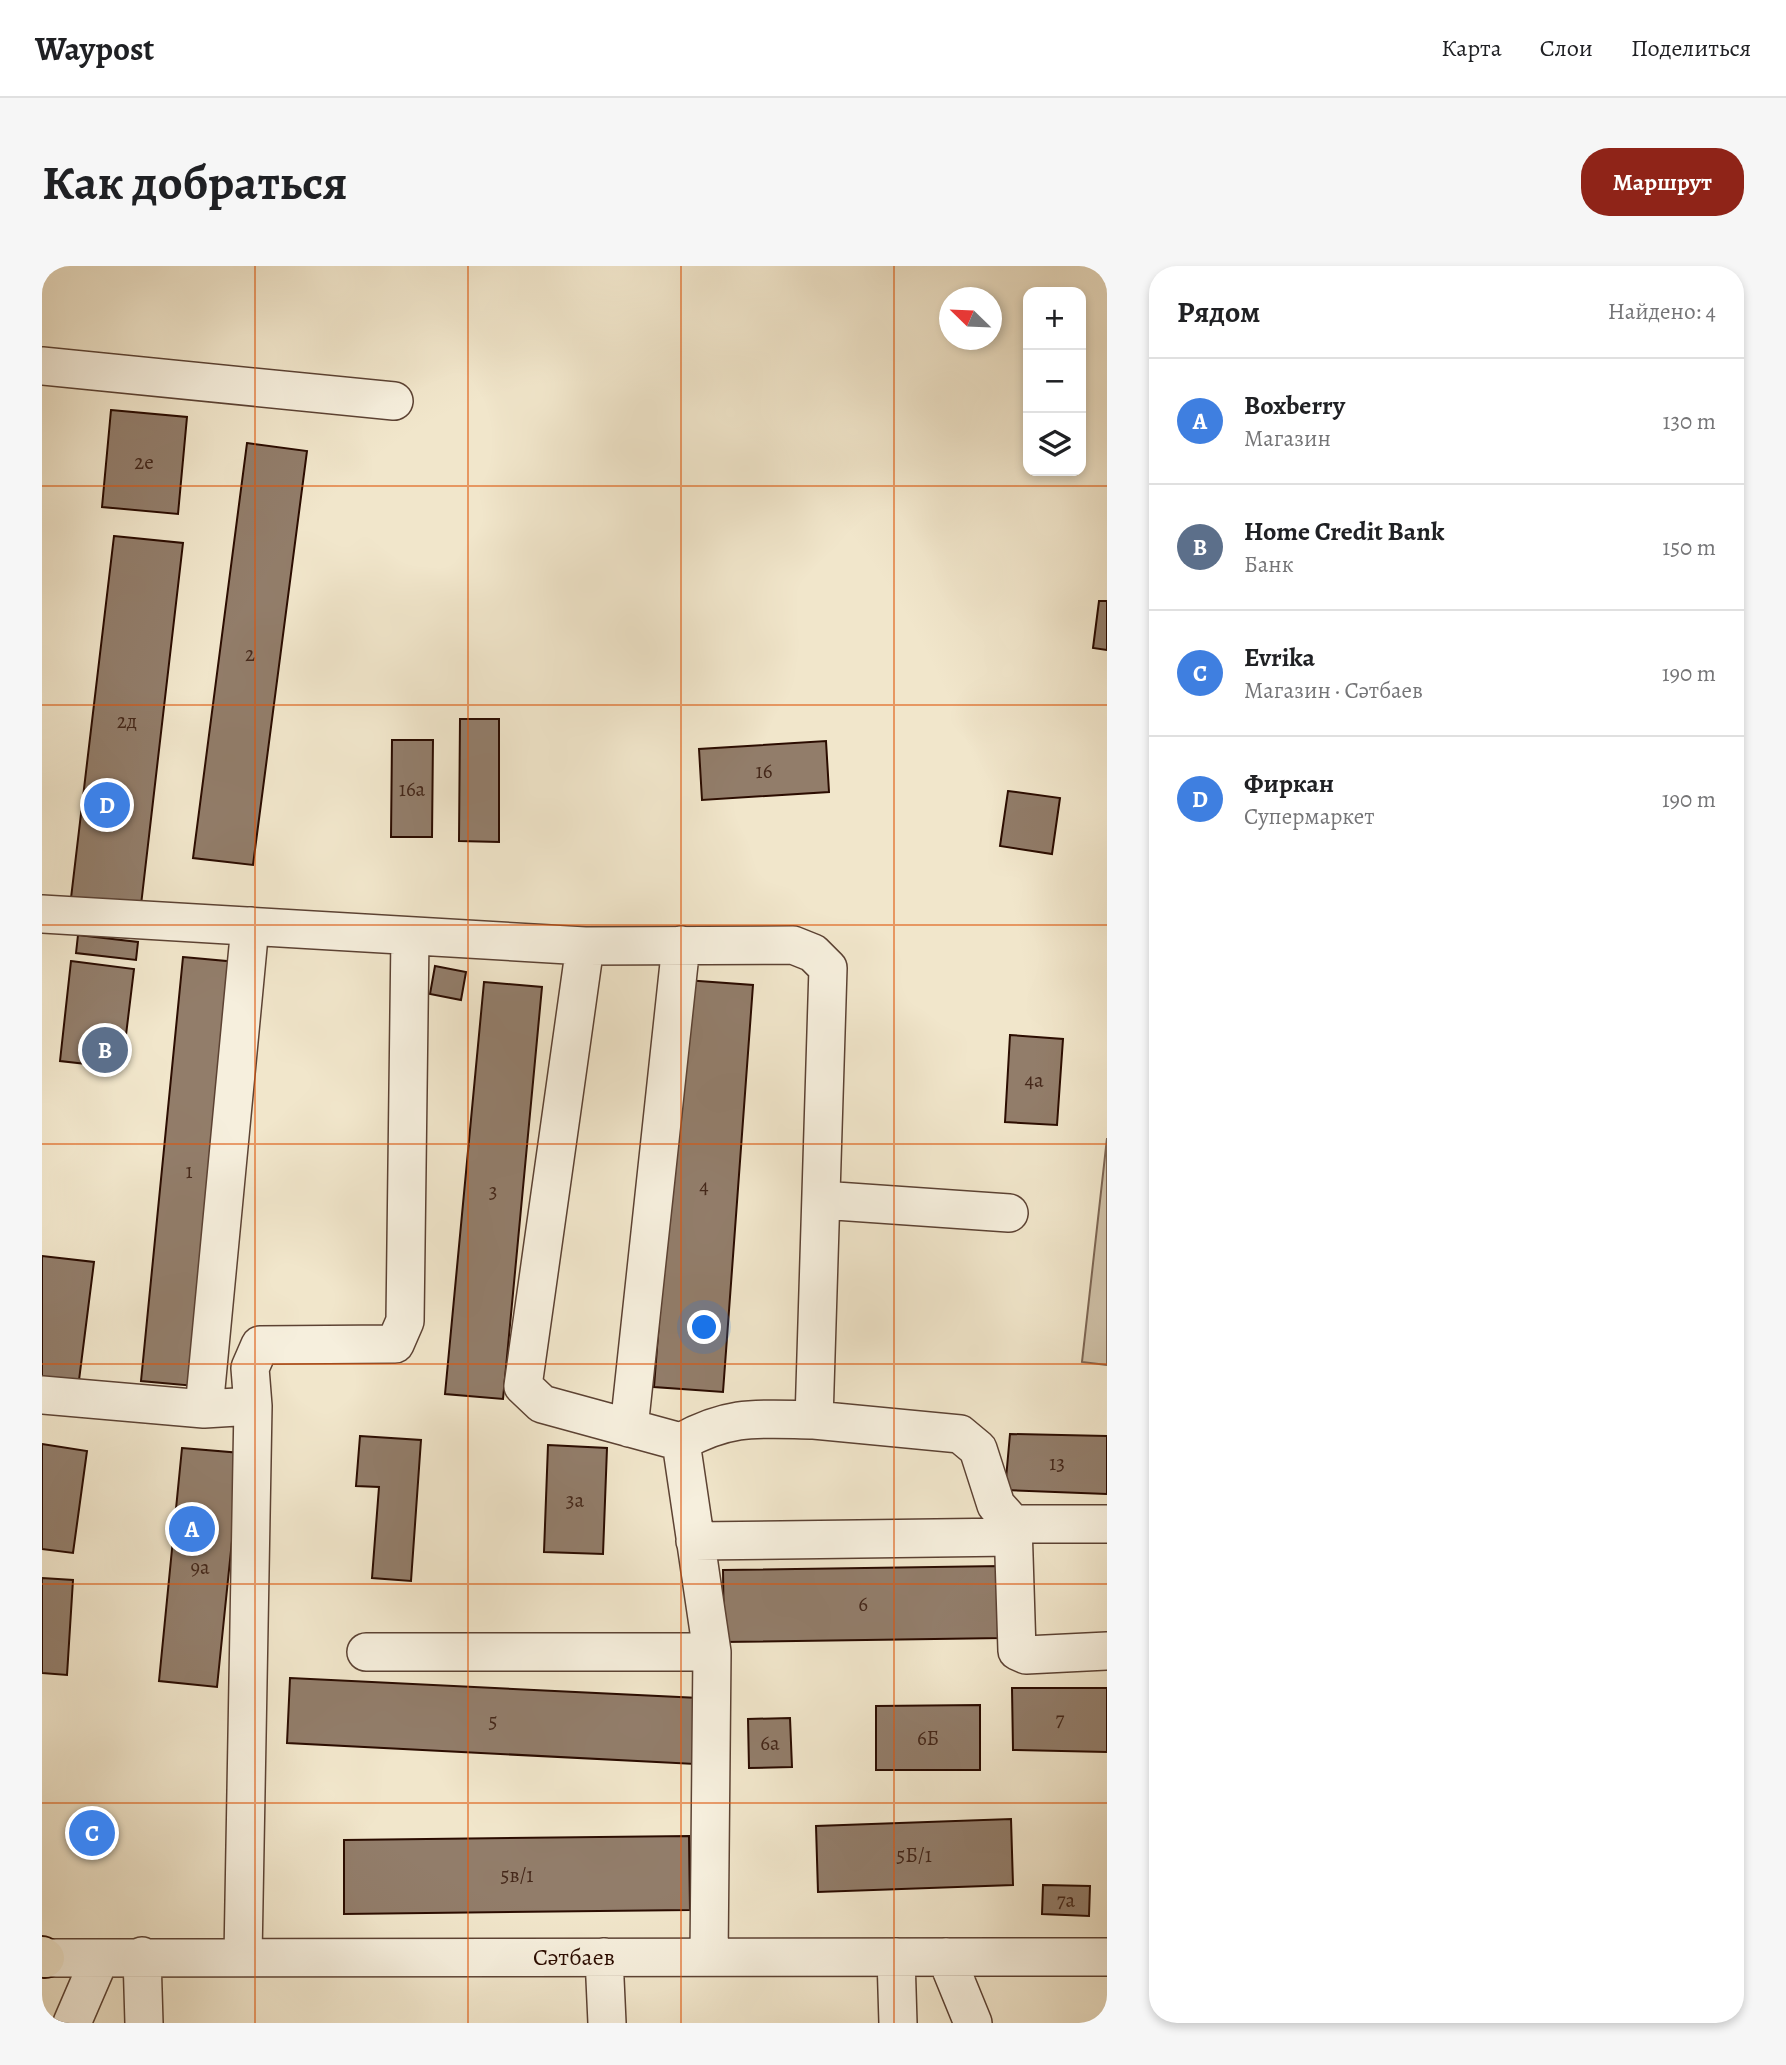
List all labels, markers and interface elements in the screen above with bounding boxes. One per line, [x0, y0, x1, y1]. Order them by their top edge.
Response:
text: Waypost [35, 26, 154, 71]
text: Карта [1441, 32, 1502, 64]
text: Слои [1540, 32, 1593, 64]
text: Поделиться [1631, 32, 1751, 64]
button: Маршрут [1581, 148, 1744, 216]
text: Как добраться [42, 149, 348, 216]
north arrow [939, 287, 1002, 350]
map controls [1023, 287, 1086, 476]
button: + [1023, 287, 1086, 350]
text: Рядом [1177, 292, 1260, 332]
text: Найдено: 4 [1608, 296, 1716, 327]
button: − [1023, 350, 1086, 413]
text: Boxberry [1244, 388, 1345, 423]
text: A [1193, 406, 1207, 437]
text: 130 m [1663, 406, 1716, 437]
button: layers [1023, 413, 1086, 476]
text: Магазин [1244, 423, 1331, 454]
house number: 2е [134, 448, 154, 476]
text: Home Credit Bank [1244, 514, 1444, 549]
text: B [1193, 532, 1207, 563]
text: 150 m [1662, 532, 1716, 563]
text: Банк [1244, 549, 1294, 580]
house number: 2 [245, 640, 255, 668]
text: Evrika [1244, 640, 1315, 675]
text: C [1193, 658, 1207, 689]
text: 190 m [1662, 658, 1716, 689]
text: Магазин · Сәтбаев [1244, 675, 1423, 706]
house number: 2д [117, 707, 137, 735]
house number: 16 [756, 757, 773, 785]
text: Фиркан [1244, 766, 1334, 801]
house number: 16а [399, 775, 426, 803]
pin: D [84, 779, 130, 831]
text: D [1192, 784, 1208, 815]
text: 190 m [1662, 784, 1716, 815]
text: Супермаркет [1244, 801, 1375, 832]
pin: B [82, 1024, 128, 1076]
house number: 4а [1024, 1066, 1044, 1094]
house number: 1 [185, 1157, 193, 1185]
house number: 4 [699, 1172, 709, 1200]
house number: 3 [489, 1177, 497, 1205]
your location [687, 1310, 721, 1344]
house number: 13 [1049, 1449, 1065, 1477]
house number: 3а [566, 1486, 585, 1514]
pin: A [169, 1503, 215, 1555]
house number: 9а [190, 1553, 210, 1581]
house number: 6 [858, 1590, 868, 1618]
house number: 7 [1056, 1705, 1065, 1733]
house number: 5 [488, 1707, 498, 1735]
house number: 6Б [917, 1724, 939, 1752]
house number: 6а [760, 1729, 780, 1757]
pin: C [69, 1807, 115, 1859]
house number: 5Б/1 [896, 1841, 932, 1869]
house number: 5в/1 [500, 1861, 534, 1889]
house number: 7а [1057, 1886, 1076, 1914]
street label: Сәтбаев [533, 1941, 615, 1973]

